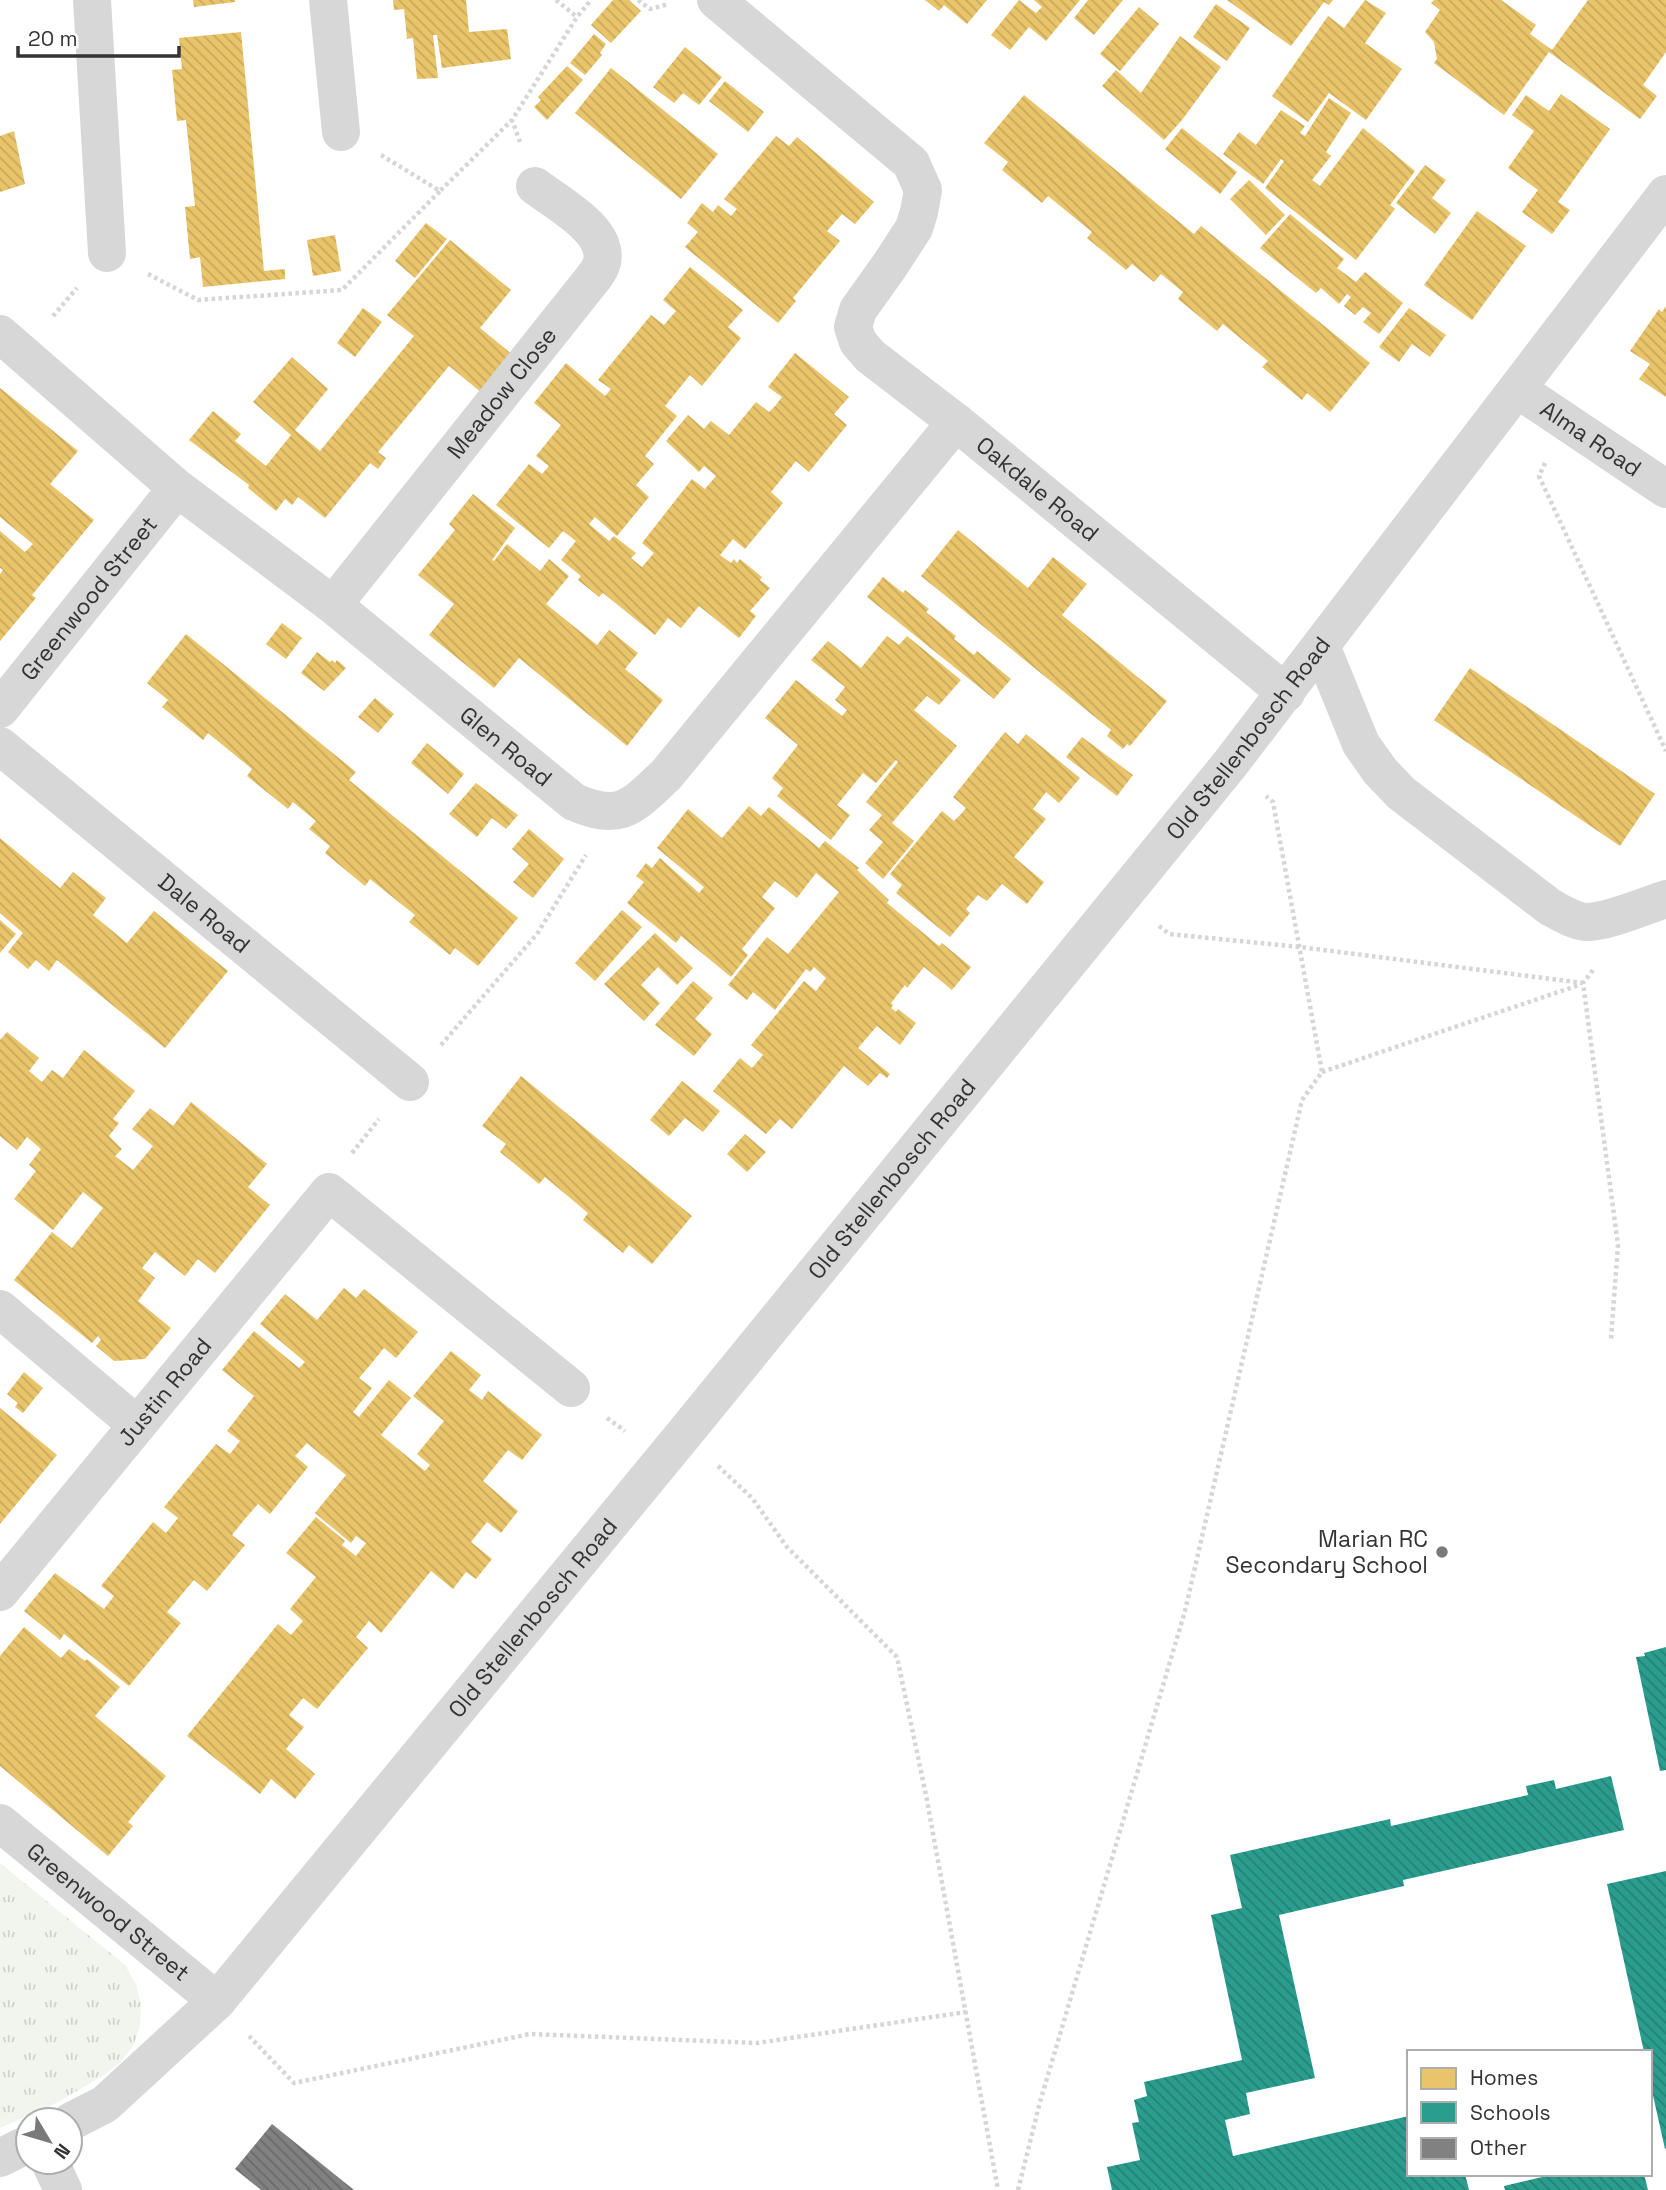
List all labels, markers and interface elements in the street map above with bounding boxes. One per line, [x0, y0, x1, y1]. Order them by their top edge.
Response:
scale bar [18, 14, 178, 58]
text: 20 m [28, 25, 78, 52]
street label: Meadow Close [440, 321, 563, 465]
street label: Alma Road [1535, 394, 1647, 483]
street label: Oakdale Road [970, 430, 1105, 548]
street label: Greenwood Street [14, 510, 164, 687]
street label: Old Stellenbosch Road [1159, 630, 1337, 846]
street label: Glen Road [454, 700, 558, 793]
street label: Dale Road [152, 867, 256, 960]
street label: Old Stellenbosch Road [801, 1073, 982, 1285]
street label: Justin Road [111, 1332, 218, 1452]
street label: Old Stellenbosch Road [442, 1512, 624, 1724]
place label: Marian RC Secondary School [1226, 1524, 1428, 1580]
marker: Marian RC Secondary School [1434, 1544, 1450, 1560]
street label: Greenwood Street [20, 1836, 196, 1988]
legend [1407, 2050, 1652, 2176]
text: Homes [1470, 2064, 1538, 2091]
text: Schools [1470, 2099, 1550, 2126]
north arrow [14, 2106, 84, 2176]
text: Other [1470, 2134, 1527, 2161]
text: N [48, 2138, 76, 2164]

